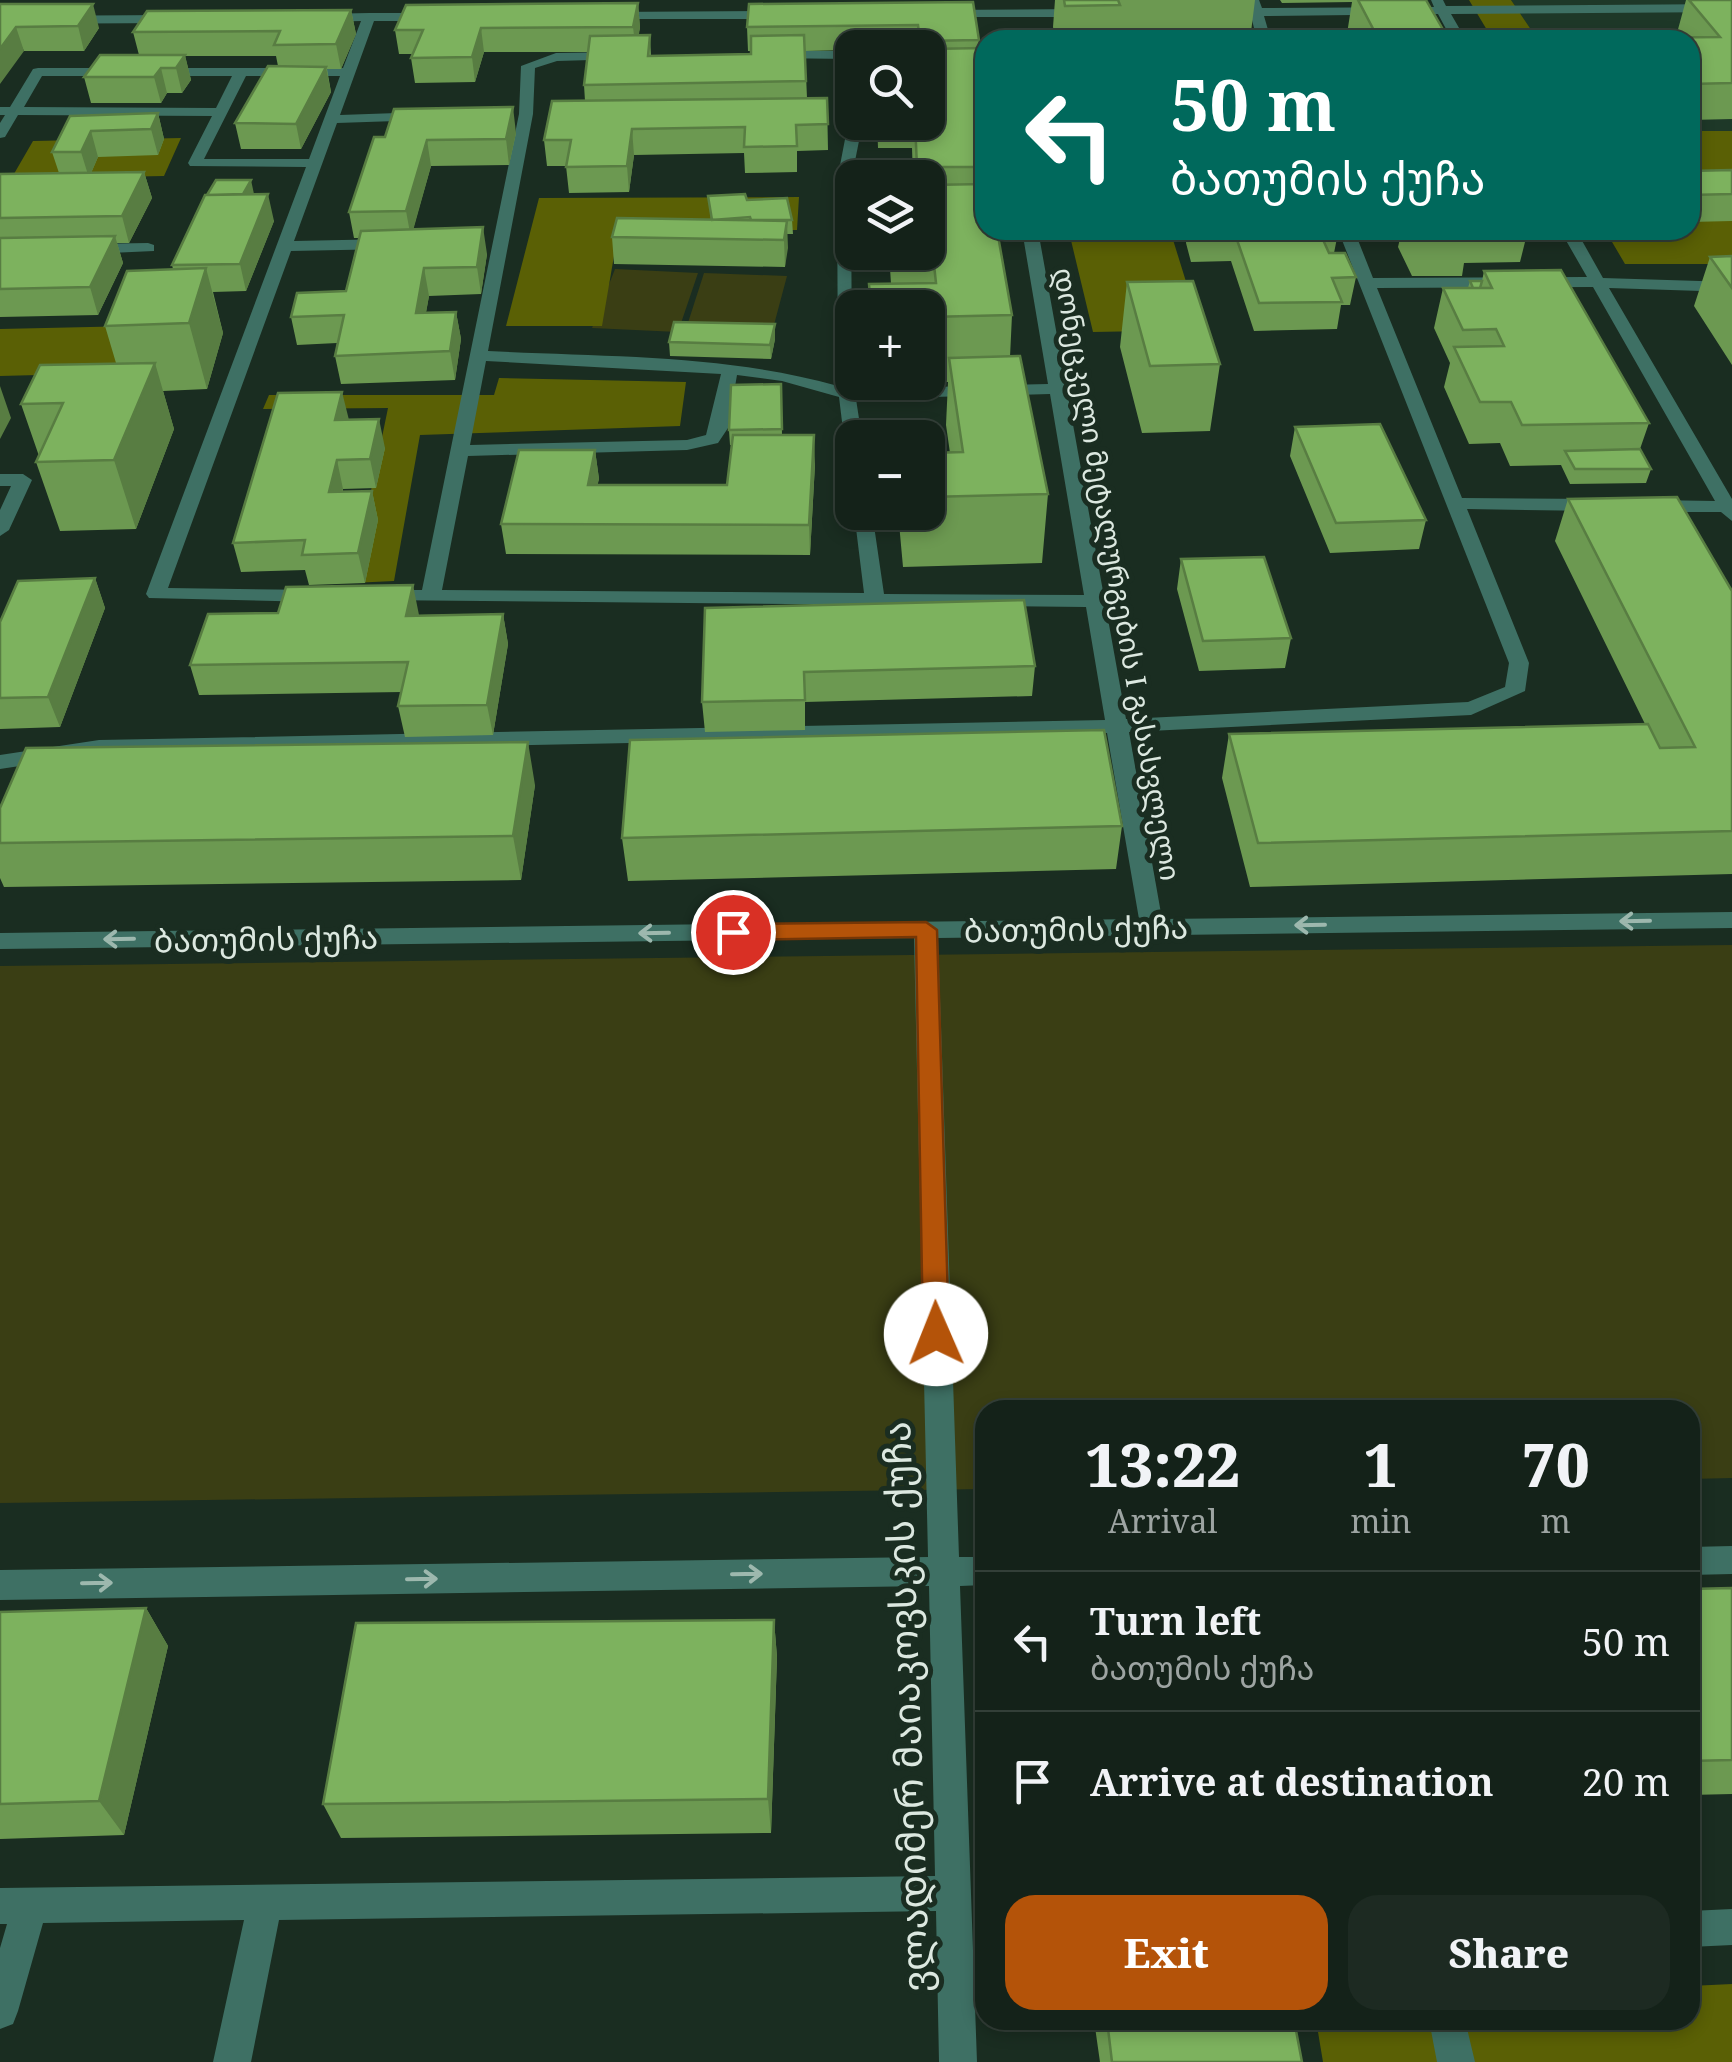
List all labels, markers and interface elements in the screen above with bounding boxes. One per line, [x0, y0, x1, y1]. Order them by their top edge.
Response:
map controls [835, 30, 945, 530]
button: search [835, 30, 945, 140]
text: 50 m [1170, 56, 1336, 152]
icon: left [1005, 70, 1135, 200]
text: ბათუმის ქუჩა [1170, 147, 1485, 208]
button: layers [835, 160, 945, 270]
street label: დონეცკელი მეტალურგების I გასასვლელი [1045, 265, 1191, 883]
button: + [835, 290, 945, 400]
button: − [835, 420, 945, 530]
pin [691, 890, 776, 975]
icon: arrive [706, 905, 761, 960]
street label: ბათუმის ქუჩა [963, 905, 1189, 951]
one-way arrow [1619, 912, 1651, 931]
street label: ბათუმის ქუჩა [153, 915, 379, 961]
one-way arrow [1294, 916, 1326, 934]
one-way arrow [638, 924, 670, 942]
one-way arrow [103, 930, 135, 949]
position arrow [884, 1282, 988, 1386]
street label: ვლადიმერ მაიაკოვსკის ქუჩა [869, 1420, 941, 1994]
text: 13:22 [1085, 1423, 1240, 1505]
text: 1 [1364, 1423, 1398, 1505]
text: 70 [1522, 1423, 1590, 1505]
text: Arrival [1108, 1499, 1217, 1542]
text: min [1350, 1499, 1411, 1542]
text: m [1541, 1499, 1571, 1542]
one-way arrow [730, 1564, 763, 1584]
one-way arrow [406, 1570, 438, 1588]
one-way arrow [81, 1574, 113, 1593]
text: Turn left [1090, 1594, 1261, 1646]
icon: left [1005, 1614, 1060, 1669]
text: 50 m [1582, 1615, 1670, 1667]
text: ბათუმის ქუჩა [1090, 1646, 1314, 1689]
icon: arrive [1005, 1754, 1060, 1809]
text: Arrive at destination [1090, 1755, 1494, 1807]
text: 20 m [1582, 1755, 1670, 1807]
button: Exit [1005, 1895, 1328, 2010]
button: Share [1348, 1895, 1670, 2010]

